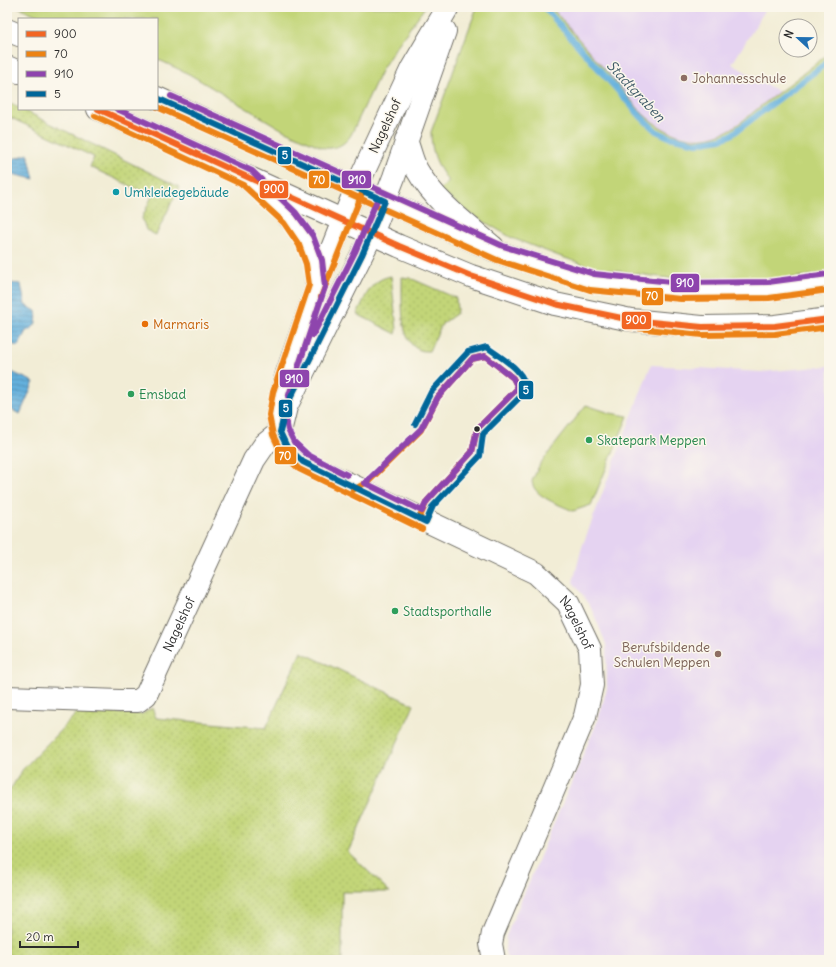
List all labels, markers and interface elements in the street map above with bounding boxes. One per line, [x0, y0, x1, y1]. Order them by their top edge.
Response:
legend [18, 18, 158, 110]
north arrow [778, 18, 818, 58]
text: 900 [54, 26, 77, 41]
text: N [781, 28, 797, 40]
text: 70 [54, 46, 68, 61]
water label: Stadtgraben [603, 56, 670, 126]
text: 910 [54, 66, 74, 81]
place label: Johannesschule [692, 70, 786, 87]
marker: Johannesschule [679, 73, 689, 83]
text: 5 [54, 86, 61, 101]
street label: Nagelshof [365, 95, 405, 156]
line badge: 5 [277, 146, 292, 165]
text: 5 [282, 148, 288, 162]
line badge: 70 [308, 170, 330, 189]
line badge: 910 [341, 170, 372, 189]
text: 70 [313, 173, 325, 187]
text: 910 [348, 173, 366, 187]
line badge: 900 [259, 180, 289, 199]
text: 900 [264, 182, 284, 196]
place label: Umkleidegebäude [124, 184, 229, 201]
marker: Umkleidegebäude [111, 187, 121, 197]
line badge: 910 [670, 273, 700, 293]
text: 910 [676, 276, 694, 290]
line badge: 70 [641, 287, 664, 306]
text: 70 [646, 289, 658, 303]
line badge: 900 [621, 311, 652, 330]
text: 900 [626, 313, 646, 327]
place label: Marmaris [153, 316, 209, 333]
marker: Marmaris [140, 319, 150, 329]
line badge: 910 [279, 369, 310, 388]
text: 910 [285, 372, 303, 386]
line badge: 5 [518, 380, 534, 400]
text: 5 [523, 383, 529, 397]
place label: Emsbad [139, 386, 186, 403]
marker: Emsbad [126, 389, 136, 399]
line badge: 5 [278, 399, 293, 418]
text: 5 [283, 401, 289, 415]
unlabelled marker [472, 424, 482, 434]
place label: Skatepark Meppen [597, 432, 707, 449]
marker: Skatepark Meppen [584, 435, 594, 445]
line badge: 70 [274, 446, 297, 465]
text: 70 [279, 449, 291, 463]
street label: Nagelshof [556, 591, 598, 653]
street label: Nagelshof [159, 593, 199, 654]
place label: Stadtsporthalle [403, 603, 492, 620]
marker: Stadtsporthalle [390, 606, 400, 616]
place label: Berufsbildende Schulen Meppen [614, 639, 710, 671]
marker: Berufsbildende Schulen Meppen [713, 649, 723, 659]
scale bar [20, 923, 78, 949]
text: 20 m [26, 929, 54, 944]

